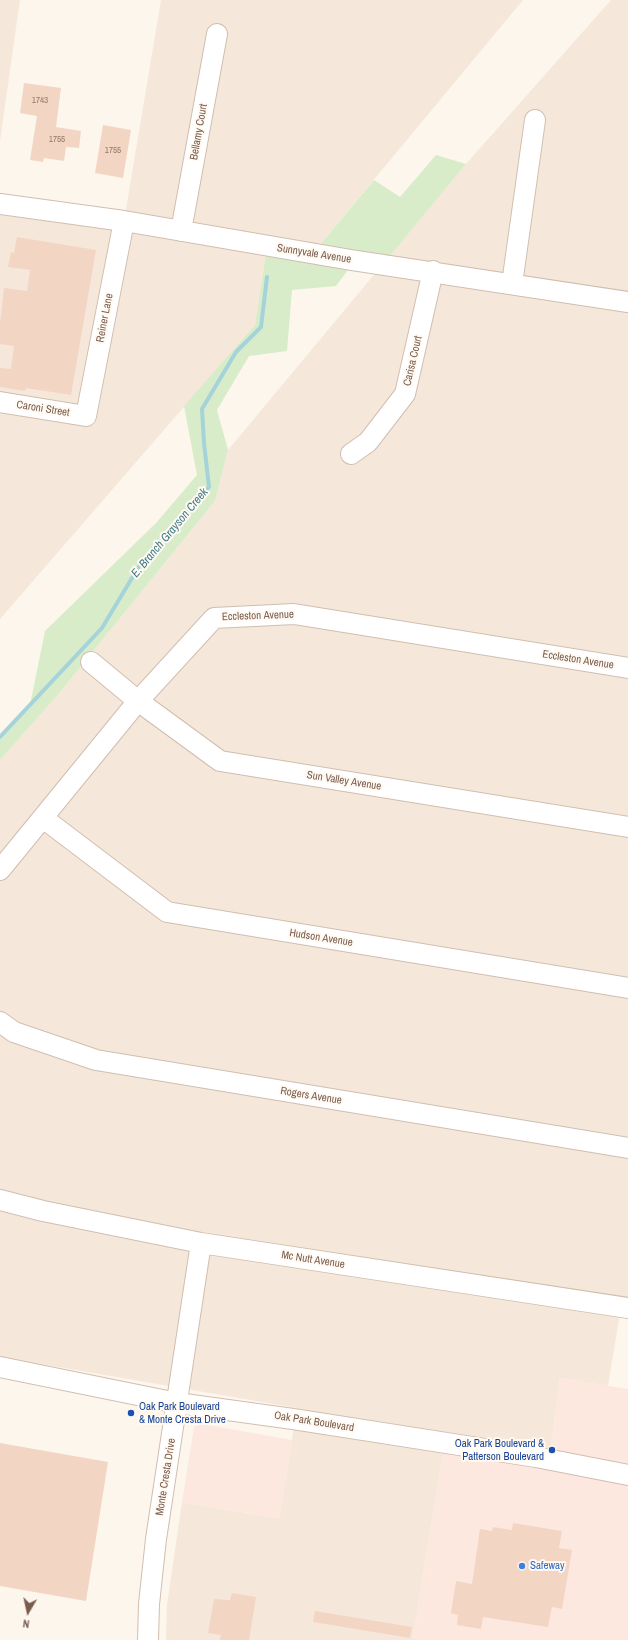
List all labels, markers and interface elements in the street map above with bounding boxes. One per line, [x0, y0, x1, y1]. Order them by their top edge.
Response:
house number: 1743 [32, 96, 48, 106]
street label: Bellamy Court [188, 103, 210, 161]
house number: 1755 [49, 135, 65, 145]
house number: 1755 [105, 146, 121, 156]
street label: Sunnyvale Avenue [276, 242, 352, 266]
street label: Reiner Lane [94, 292, 116, 344]
street label: Carisa Court [401, 335, 425, 387]
street label: Caroni Street [15, 398, 71, 420]
water label: E. Branch Grayson Creek [128, 485, 212, 581]
street label: Eccleston Avenue [222, 608, 294, 624]
street label: Eccleston Avenue [541, 648, 615, 672]
street label: Sun Valley Avenue [306, 769, 382, 793]
street label: Hudson Avenue [288, 926, 354, 950]
street label: Rogers Avenue [279, 1085, 343, 1107]
street label: Mc Nutt Avenue [280, 1248, 346, 1272]
place label: Oak Park Boulevard & Monte Cresta Drive [139, 1400, 226, 1426]
marker: Oak Park Boulevard & Monte Cresta Drive [126, 1408, 136, 1418]
street label: Oak Park Boulevard [273, 1409, 355, 1435]
street label: Monte Cresta Drive [153, 1437, 179, 1517]
place label: Oak Park Boulevard & Patterson Boulevard [455, 1437, 544, 1463]
marker: Oak Park Boulevard & Patterson Boulevard [547, 1445, 557, 1455]
place label: Safeway [530, 1559, 565, 1573]
marker: Safeway [517, 1561, 527, 1571]
north arrow [8, 1592, 48, 1632]
text: N [22, 1616, 30, 1631]

